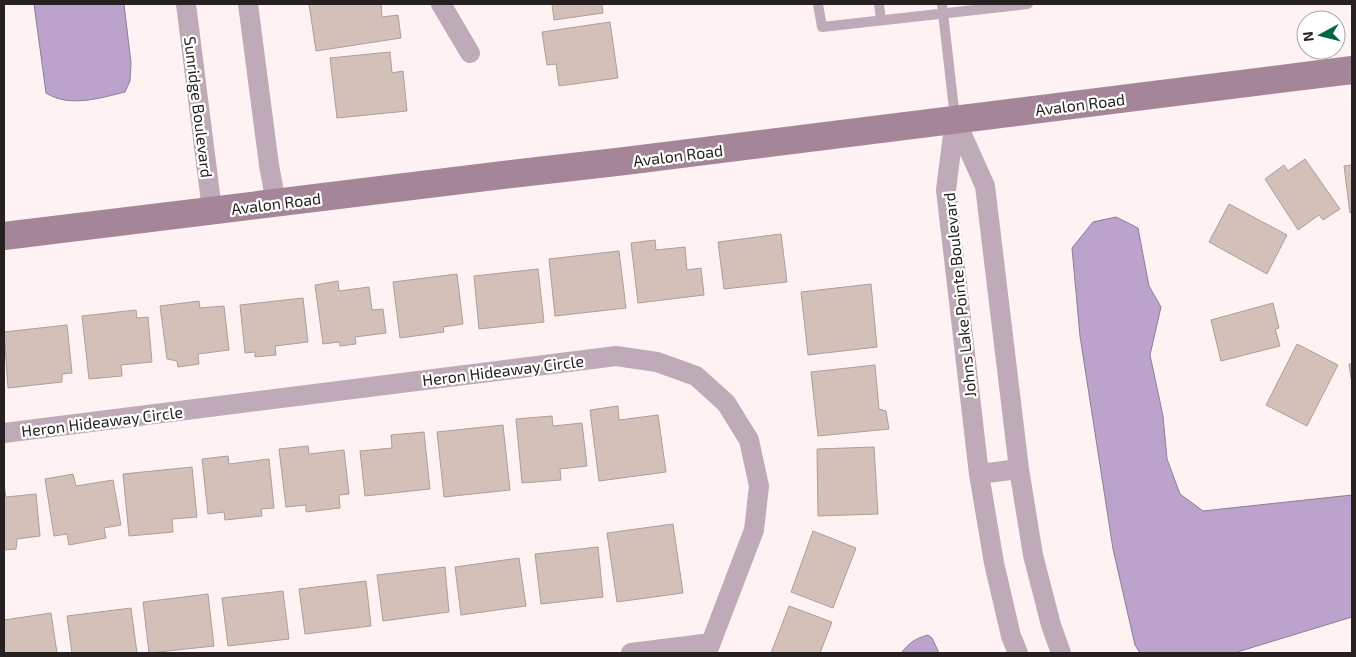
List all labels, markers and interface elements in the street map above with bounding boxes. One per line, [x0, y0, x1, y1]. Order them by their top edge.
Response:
north arrow [1296, 10, 1346, 60]
text: N [1299, 31, 1317, 43]
street label: Sunridge Boulevard [181, 35, 217, 179]
street label: Avalon Road [1034, 89, 1126, 119]
street label: Avalon Road [632, 140, 724, 170]
street label: Avalon Road [230, 188, 322, 218]
street label: Johns Lake Pointe Boulevard [939, 192, 979, 398]
street label: Heron Hideaway Circle [421, 351, 585, 389]
street label: Heron Hideaway Circle [20, 402, 184, 440]

